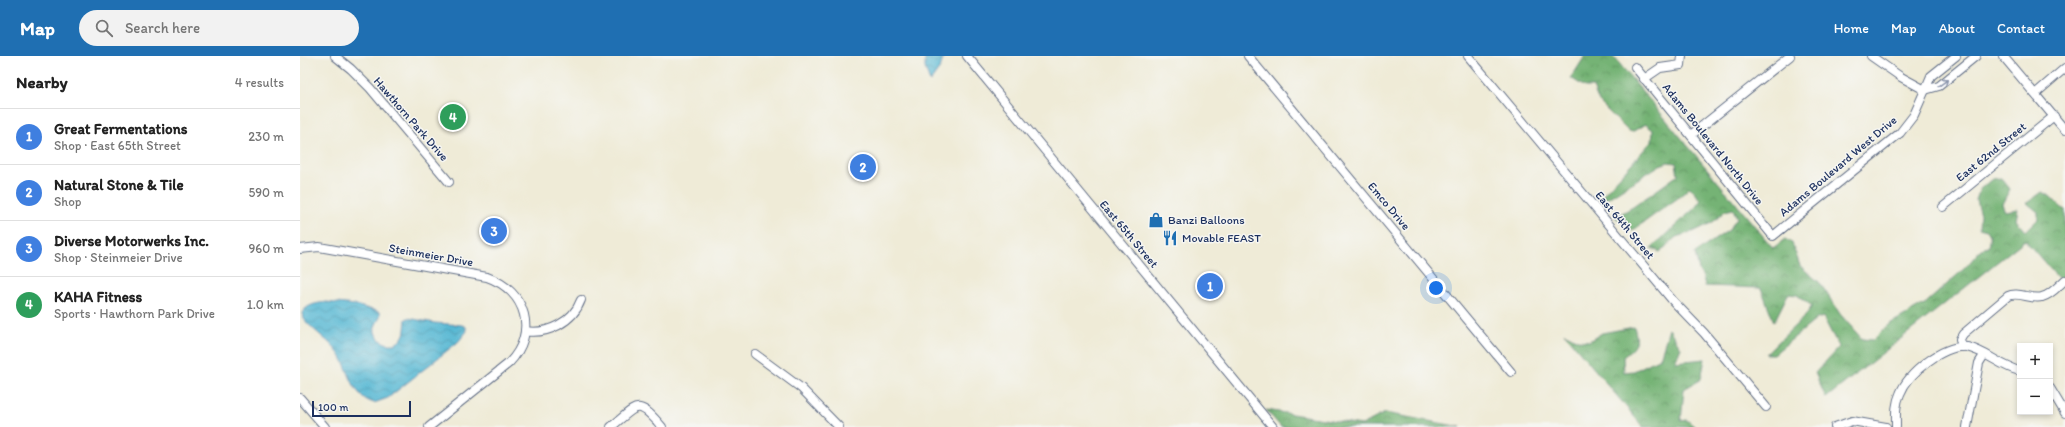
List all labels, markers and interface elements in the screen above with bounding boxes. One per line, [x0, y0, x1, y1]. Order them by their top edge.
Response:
search box [79, 10, 359, 46]
text: Map [20, 17, 55, 40]
icon: search [93, 17, 115, 39]
text: Search here [125, 19, 200, 37]
text: Home [1834, 20, 1869, 37]
text: Map [1891, 20, 1917, 37]
text: About [1939, 20, 1975, 37]
text: Contact [1997, 20, 2045, 37]
text: Nearby [16, 72, 68, 92]
street label: Hawthorn Park Drive [371, 74, 451, 164]
text: 4 results [235, 75, 284, 90]
one-way arrow [1937, 78, 1948, 87]
street label: Adams Boulevard North Drive [1660, 80, 1767, 208]
pin: 4 [440, 102, 466, 132]
street label: Adams Boulevard West Drive [1777, 113, 1900, 219]
street label: East 62nd Street [1953, 119, 2029, 185]
text: Great Fermentations [54, 120, 187, 138]
text: 1 [26, 129, 32, 144]
text: 230 m [248, 129, 284, 144]
text: Shop · East 65th Street [54, 138, 181, 153]
pin: 2 [850, 152, 876, 182]
text: Natural Stone & Tile [54, 176, 184, 194]
street label: Emco Drive [1365, 179, 1413, 233]
text: 2 [26, 185, 32, 200]
text: 590 m [249, 185, 284, 200]
street label: East 64th Street [1592, 188, 1658, 262]
text: Shop [54, 194, 81, 209]
street label: East 65th Street [1097, 197, 1162, 271]
shop icon: Banzi Balloons [1147, 211, 1165, 229]
place label: Banzi Balloons [1168, 213, 1245, 227]
pin: 3 [481, 216, 507, 246]
restaurant icon: Movable FEAST [1161, 229, 1179, 247]
place label: Movable FEAST [1182, 231, 1261, 245]
text: Diverse Motorwerks Inc. [54, 232, 209, 250]
text: 3 [25, 241, 33, 256]
text: 960 m [248, 241, 284, 256]
street label: Steinmeier Drive [388, 241, 475, 269]
text: Shop · Steinmeier Drive [54, 250, 183, 265]
pin: 1 [1197, 271, 1223, 301]
your location [1426, 278, 1446, 298]
text: KAHA Fitness [54, 288, 142, 306]
text: 4 [25, 297, 33, 312]
text: 1.0 km [247, 297, 284, 312]
text: Sports · Hawthorn Park Drive [54, 306, 215, 321]
map controls [2017, 343, 2053, 415]
button: + [2017, 343, 2053, 379]
button: − [2017, 379, 2053, 415]
scale bar [312, 399, 411, 418]
text: 100 m [318, 401, 348, 414]

